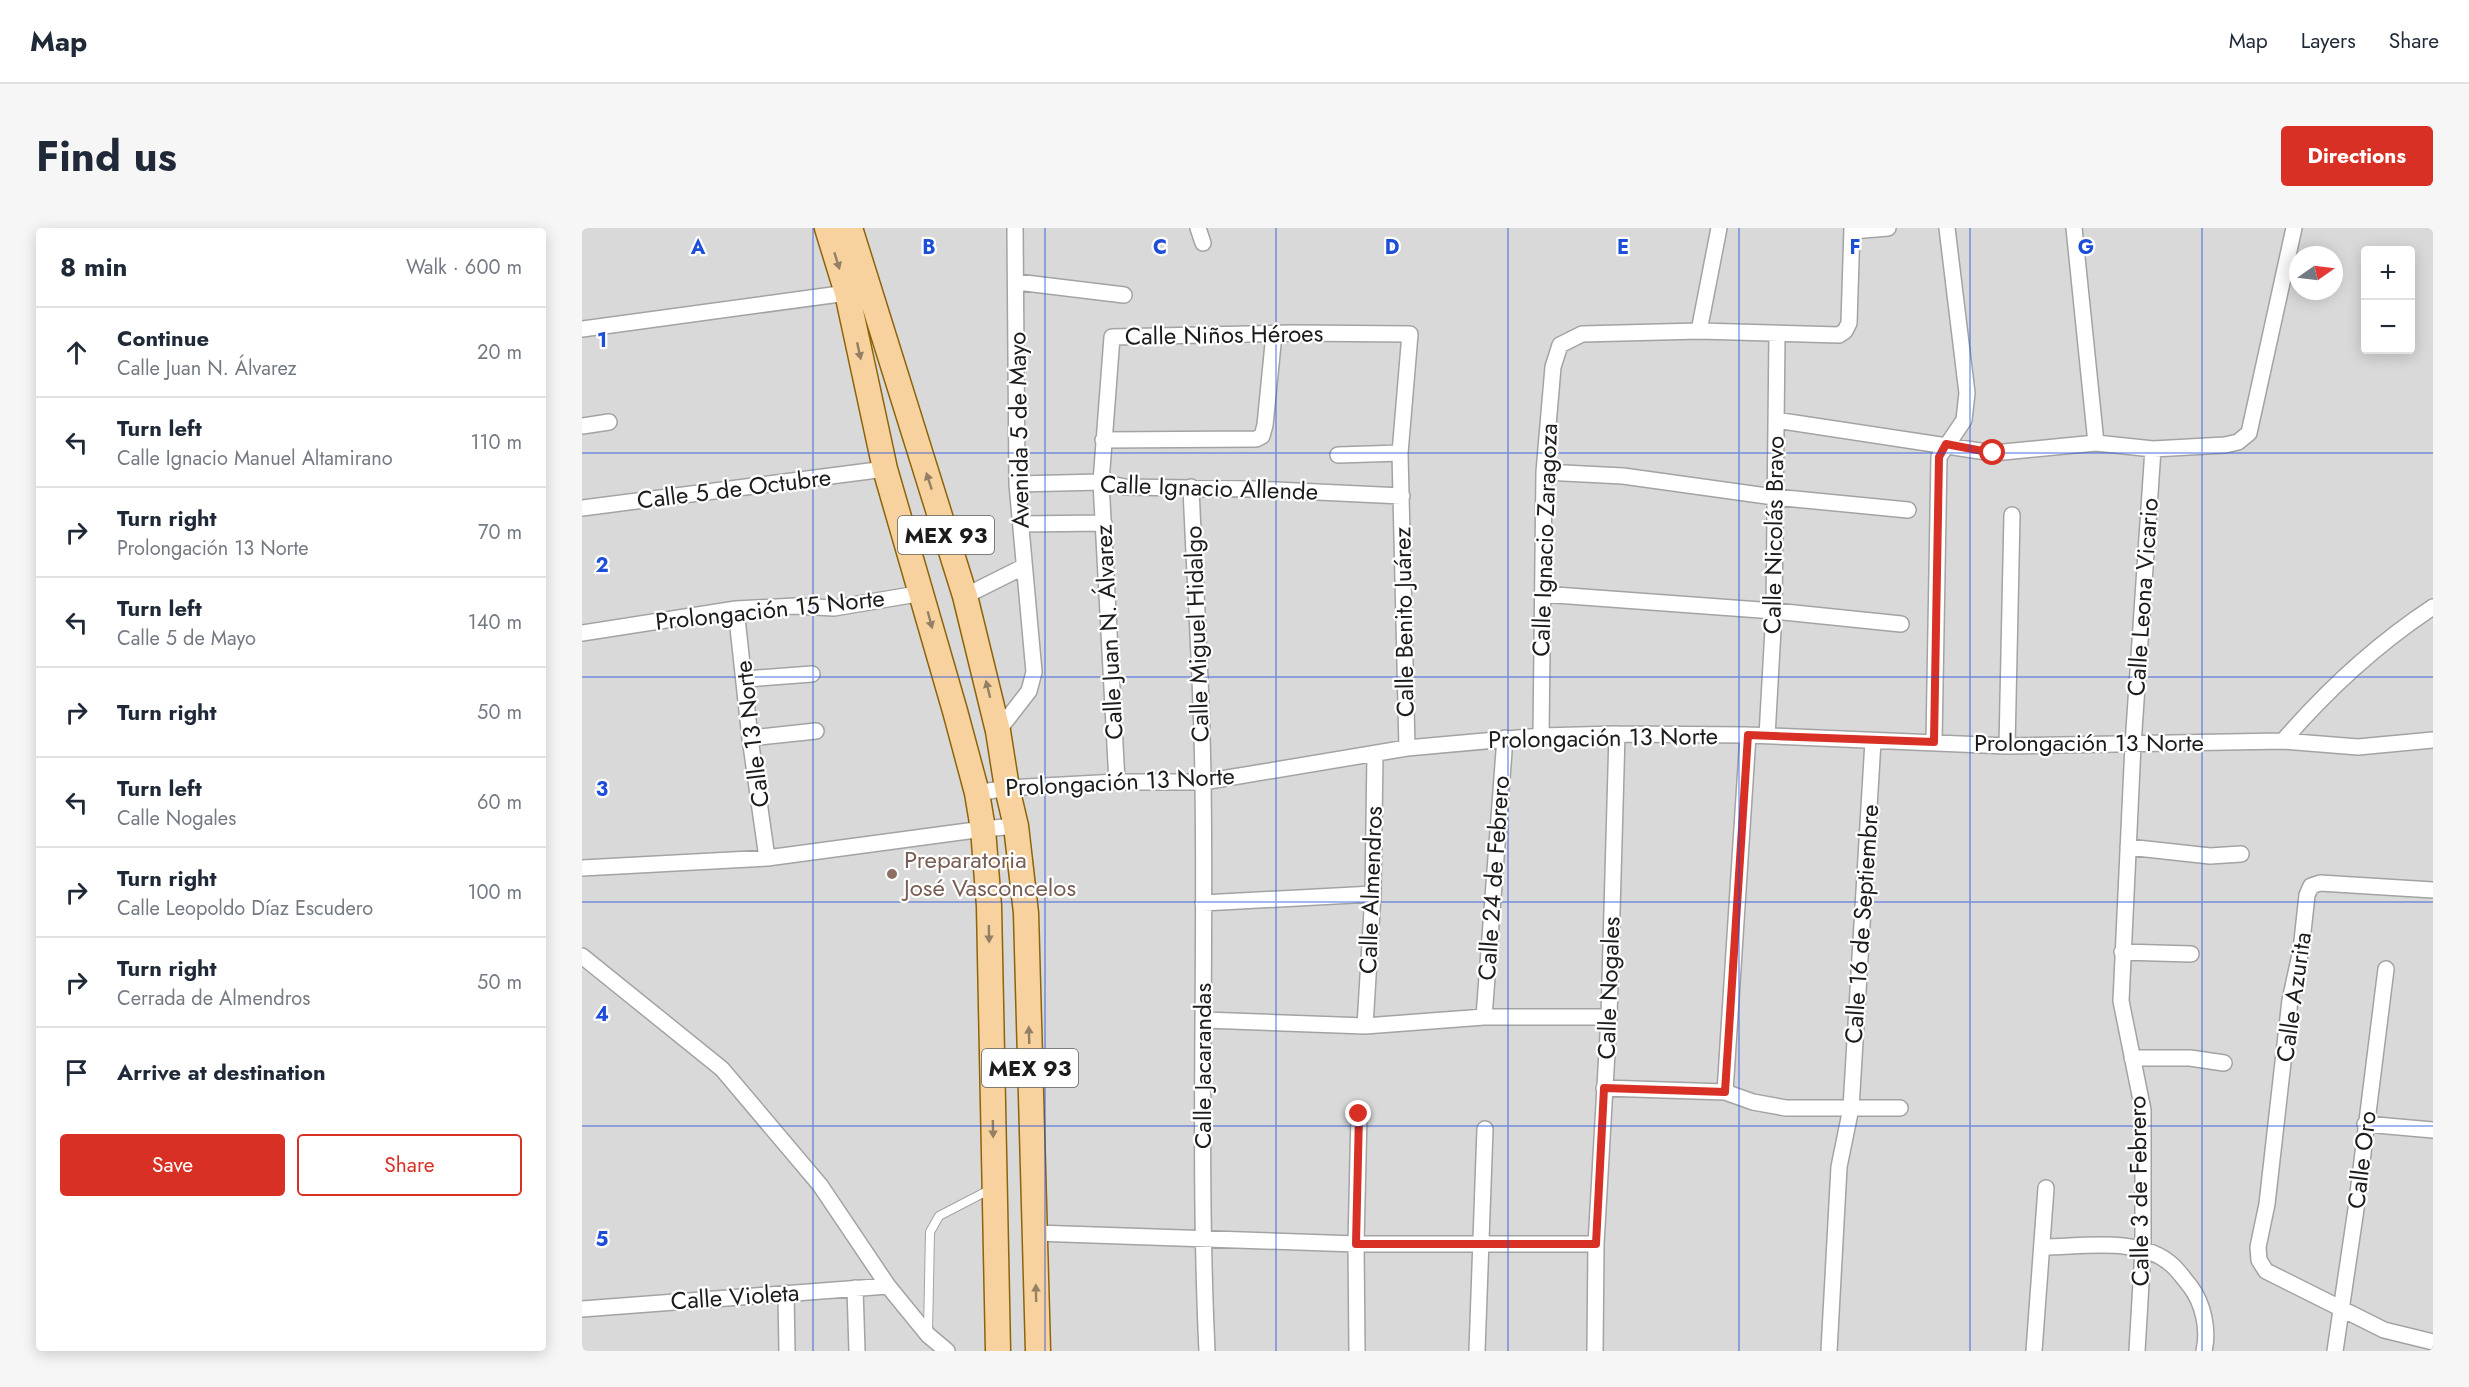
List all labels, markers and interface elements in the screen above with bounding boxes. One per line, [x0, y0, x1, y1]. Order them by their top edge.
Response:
text: Map [30, 21, 87, 62]
text: Map [2229, 26, 2268, 56]
text: Layers [2301, 26, 2356, 56]
text: Share [2389, 26, 2439, 56]
text: Find us [36, 126, 177, 187]
button: Directions [2281, 126, 2433, 186]
text: A [690, 233, 706, 262]
text: B [922, 233, 936, 262]
text: C [1153, 233, 1167, 262]
text: D [1385, 233, 1399, 262]
text: E [1617, 233, 1629, 262]
text: F [1849, 233, 1861, 262]
text: G [2078, 233, 2094, 262]
north arrow [2289, 246, 2343, 300]
map controls [2361, 246, 2415, 354]
button: + [2361, 246, 2415, 300]
text: 8 min [60, 248, 128, 286]
one-way arrow [833, 252, 842, 270]
text: Walk · 600 m [406, 253, 522, 282]
button: − [2361, 300, 2415, 354]
street label: Calle Niños Héroes [1124, 315, 1324, 354]
text: Continue [117, 322, 209, 354]
text: 1 [597, 326, 607, 355]
street label: Avenida 5 de Mayo [999, 331, 1038, 529]
icon: ahead [60, 336, 93, 369]
text: 20 m [477, 338, 522, 367]
one-way arrow [855, 341, 865, 360]
text: Calle Juan N. Álvarez [117, 354, 297, 383]
text: Turn left [117, 412, 202, 444]
street label: Calle Ignacio Zaragoza [1523, 423, 1566, 657]
icon: left [60, 426, 93, 459]
text: 110 m [470, 428, 522, 457]
street label: Calle Nicolás Bravo [1754, 436, 1793, 634]
route start [1979, 439, 2005, 465]
text: Calle Ignacio Manuel Altamirano [117, 444, 393, 473]
street label: Calle 5 de Octubre [635, 459, 833, 518]
street label: Calle Ignacio Allende [1099, 466, 1319, 509]
one-way arrow [924, 472, 933, 490]
street label: Calle Leona Vicario [2118, 497, 2167, 697]
text: Turn right [117, 502, 217, 534]
icon: right [60, 516, 93, 549]
road number: MEX 93 [898, 516, 994, 554]
text: 70 m [478, 518, 522, 547]
street label: Calle Juan N. Álvarez [1085, 523, 1132, 741]
street label: Calle Miguel Hidalgo [1175, 525, 1218, 743]
street label: Calle Benito Juárez [1384, 527, 1423, 717]
text: Prolongación 13 Norte [117, 534, 309, 563]
text: 2 [595, 551, 609, 580]
street label: Prolongación 15 Norte [654, 580, 886, 639]
text: Turn left [117, 592, 202, 624]
icon: left [60, 606, 93, 639]
text: 140 m [468, 608, 522, 637]
one-way arrow [926, 611, 935, 629]
text: Calle 5 de Mayo [117, 624, 256, 653]
street label: Calle 13 Norte [725, 659, 778, 810]
one-way arrow [982, 680, 992, 698]
icon: right [60, 696, 93, 729]
text: Turn right [117, 696, 217, 728]
text: 50 m [477, 698, 522, 727]
street label: Prolongación 13 Norte [1488, 718, 1718, 757]
street label: Prolongación 13 Norte [1974, 725, 2204, 760]
street label: Prolongación 13 Norte [1004, 758, 1236, 805]
text: Turn left [117, 772, 202, 804]
street label: Calle 24 de Febrero [1469, 774, 1518, 982]
text: 3 [596, 775, 608, 804]
icon: left [60, 786, 93, 819]
text: 60 m [477, 788, 522, 817]
street label: Calle 16 de Septiembre [1836, 803, 1887, 1045]
text: Calle Nogales [117, 804, 236, 833]
street label: Calle Almendros [1350, 805, 1391, 975]
place label: Preparatoria José Vasconcelos [901, 842, 1076, 905]
text: Turn right [117, 862, 217, 894]
marker: Preparatoria José Vasconcelos [885, 867, 899, 881]
icon: right [60, 876, 93, 909]
text: 100 m [467, 878, 522, 907]
text: Calle Leopoldo Díaz Escudero [117, 894, 373, 923]
street label: Calle Nogales [1589, 916, 1628, 1060]
one-way arrow [984, 925, 994, 944]
street label: Calle Azurita [2267, 930, 2320, 1064]
text: Turn right [117, 952, 217, 984]
icon: right [60, 966, 93, 999]
text: 50 m [477, 968, 522, 997]
street label: Calle Jacarandas [1185, 983, 1220, 1149]
text: Cerrada de Almendros [117, 984, 310, 1013]
text: 4 [595, 1000, 609, 1029]
one-way arrow [1025, 1025, 1034, 1044]
road number: MEX 93 [982, 1049, 1078, 1087]
icon: arrive [60, 1056, 93, 1089]
text: Arrive at destination [117, 1056, 326, 1088]
street label: Calle 3 de Febrero [2119, 1095, 2158, 1287]
route end [1345, 1100, 1371, 1126]
street label: Calle Oro [2338, 1109, 2385, 1211]
one-way arrow [989, 1120, 998, 1139]
button: Save [60, 1134, 285, 1196]
button: Share [297, 1134, 522, 1196]
text: 5 [596, 1225, 609, 1254]
street label: Calle Violeta [669, 1275, 801, 1318]
one-way arrow [1031, 1283, 1041, 1302]

